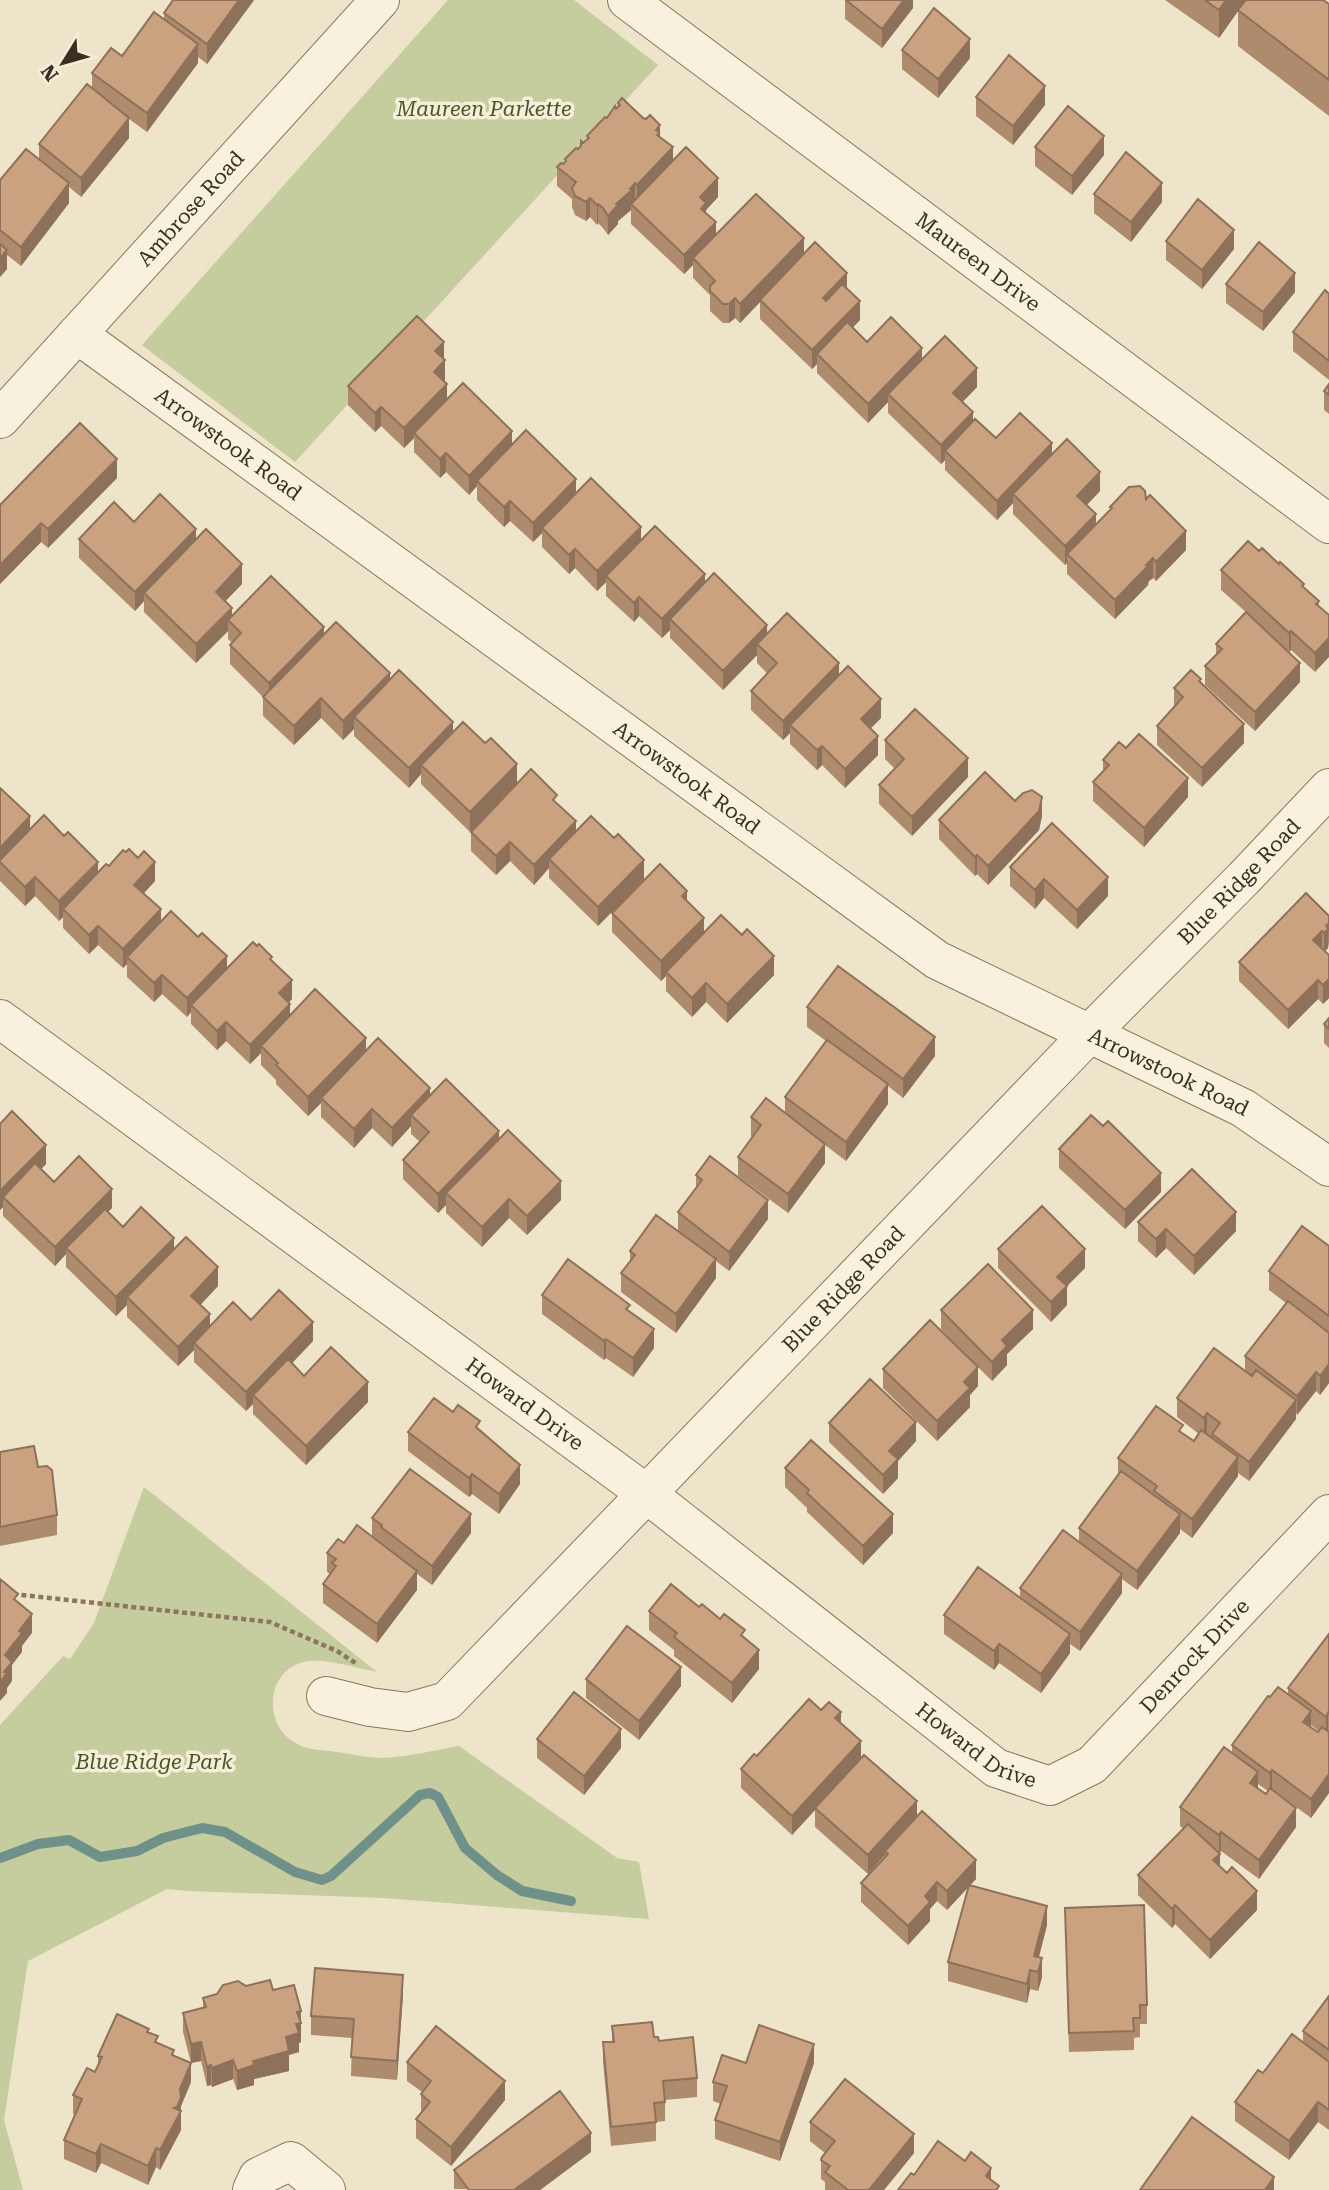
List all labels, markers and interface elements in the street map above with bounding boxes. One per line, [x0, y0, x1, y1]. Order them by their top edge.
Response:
north arrow [28, 28, 98, 98]
text: N [36, 60, 63, 86]
park label: Maureen Parkette [395, 97, 572, 121]
street label: Ambrose Road [133, 146, 249, 271]
street label: Maureen Drive [911, 208, 1045, 316]
street label: Arrowstook Road [150, 383, 307, 506]
street label: Arrowstook Road [609, 716, 765, 839]
street label: Blue Ridge Road [1173, 814, 1306, 949]
street label: Arrowstook Road [1085, 1023, 1253, 1121]
street label: Blue Ridge Road [778, 1221, 910, 1357]
street label: Howard Drive [461, 1353, 588, 1455]
street label: Denrock Drive [1135, 1594, 1254, 1718]
street label: Howard Drive [911, 1698, 1039, 1793]
park label: Blue Ridge Park [74, 1750, 233, 1774]

